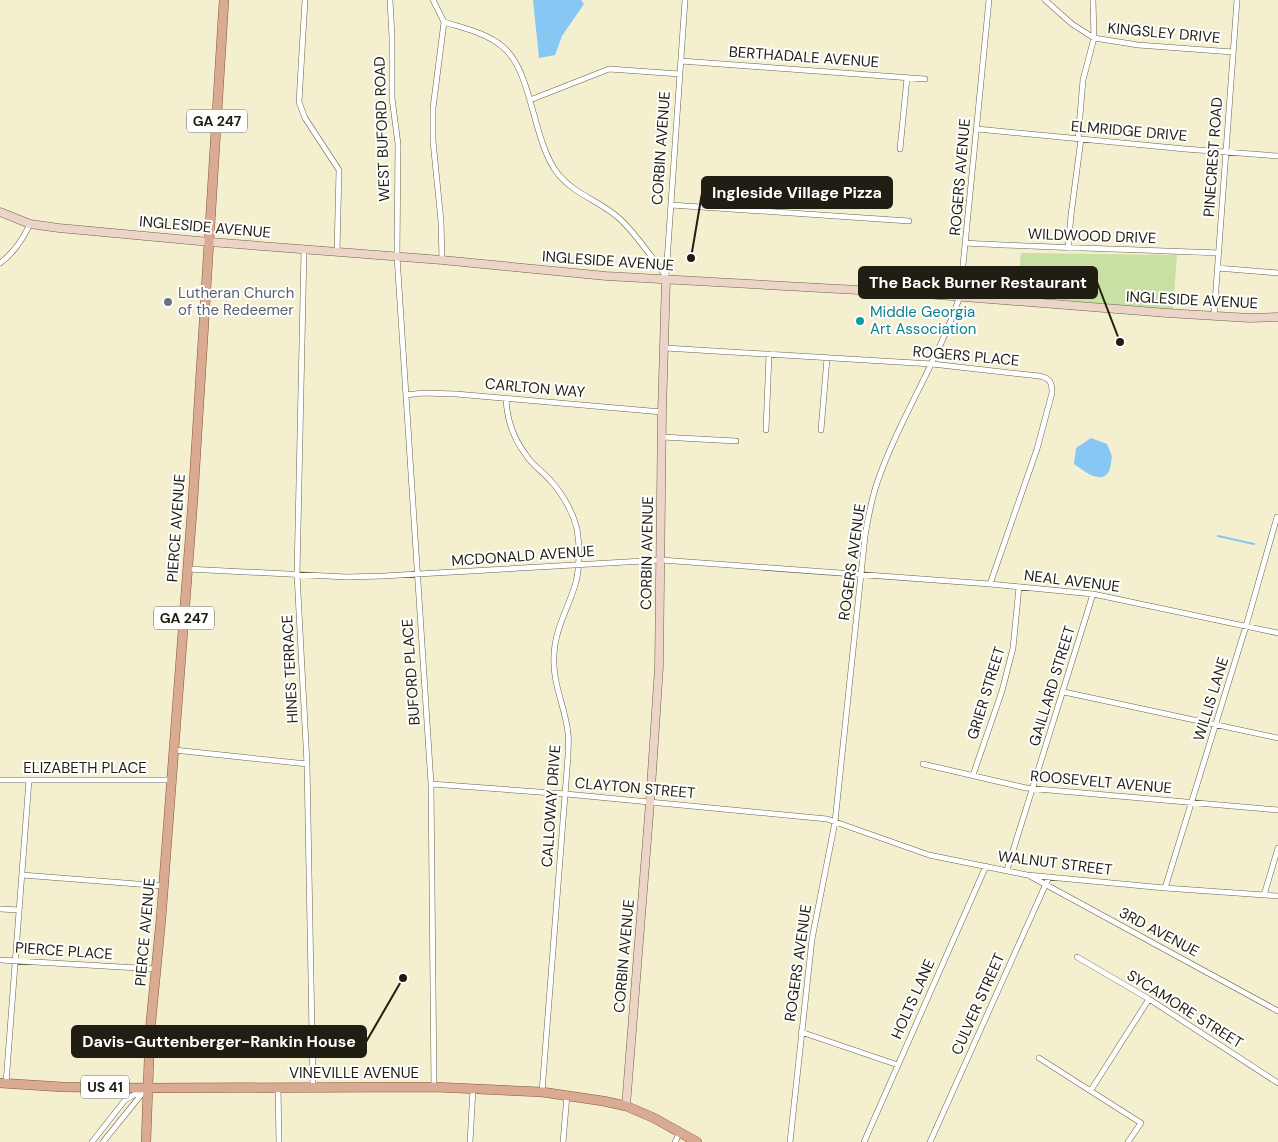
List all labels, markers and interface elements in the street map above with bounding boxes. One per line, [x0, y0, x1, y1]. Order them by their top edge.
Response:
street label: KINGSLEY DRIVE [1107, 18, 1221, 48]
street label: BERTHADALE AVENUE [728, 42, 880, 72]
street label: WEST BUFORD ROAD [369, 56, 395, 202]
street label: CORBIN AVENUE [647, 91, 675, 205]
street label: PINECREST ROAD [1199, 96, 1227, 218]
road number: GA 247 [187, 110, 247, 132]
street label: ELMRIDGE DRIVE [1070, 116, 1188, 146]
street label: ROGERS AVENUE [945, 118, 975, 236]
callout: Ingleside Village Pizza [702, 177, 892, 208]
text: Ingleside Village Pizza [712, 182, 882, 203]
street label: INGLESIDE AVENUE [138, 211, 272, 243]
street label: WILDWOOD DRIVE [1027, 224, 1157, 248]
street label: INGLESIDE AVENUE [541, 246, 675, 276]
callout: The Back Burner Restaurant [859, 267, 1097, 298]
text: The Back Burner Restaurant [869, 272, 1087, 293]
place label: Lutheran Church of the Redeemer [178, 283, 294, 320]
street label: INGLESIDE AVENUE [1125, 287, 1259, 313]
marker: Lutheran Church of the Redeemer [162, 296, 174, 308]
place label: Middle Georgia Art Association [870, 302, 976, 339]
marker: Middle Georgia Art Association [854, 315, 866, 327]
street label: ROGERS PLACE [912, 341, 1020, 371]
street label: CARLTON WAY [484, 374, 586, 402]
street label: PIERCE AVENUE [162, 473, 190, 583]
street label: CORBIN AVENUE [636, 496, 658, 610]
street label: ROGERS AVENUE [834, 502, 870, 622]
street label: MCDONALD AVENUE [451, 541, 595, 571]
street label: NEAL AVENUE [1023, 565, 1121, 597]
road number: GA 247 [154, 606, 214, 630]
street label: HINES TERRACE [277, 614, 303, 724]
street label: BUFORD PLACE [397, 618, 425, 726]
street label: GAILLARD STREET [1024, 623, 1080, 749]
street label: GRIER STREET [962, 644, 1010, 742]
street label: WILLIS LANE [1189, 655, 1233, 743]
street label: CALLOWAY DRIVE [537, 744, 565, 868]
street label: ELIZABETH PLACE [23, 758, 147, 778]
street label: ROOSEVELT AVENUE [1029, 766, 1173, 798]
street label: CLAYTON STREET [574, 773, 696, 803]
street label: WALNUT STREET [997, 846, 1113, 880]
street label: PIERCE AVENUE [130, 877, 160, 987]
street label: CORBIN AVENUE [609, 898, 639, 1014]
street label: ROGERS AVENUE [780, 903, 816, 1023]
street label: 3RD AVENUE [1116, 903, 1202, 961]
street label: PIERCE PLACE [14, 938, 114, 964]
street label: CULVER STREET [947, 950, 1009, 1058]
street label: HOLTS LANE [886, 956, 940, 1042]
street label: SYCAMORE STREET [1123, 965, 1247, 1053]
callout: Davis-Guttenberger-Rankin House [72, 1026, 366, 1057]
text: Davis-Guttenberger-Rankin House [82, 1031, 356, 1052]
street label: VINEVILLE AVENUE [289, 1063, 419, 1083]
road number: US 41 [81, 1076, 129, 1098]

